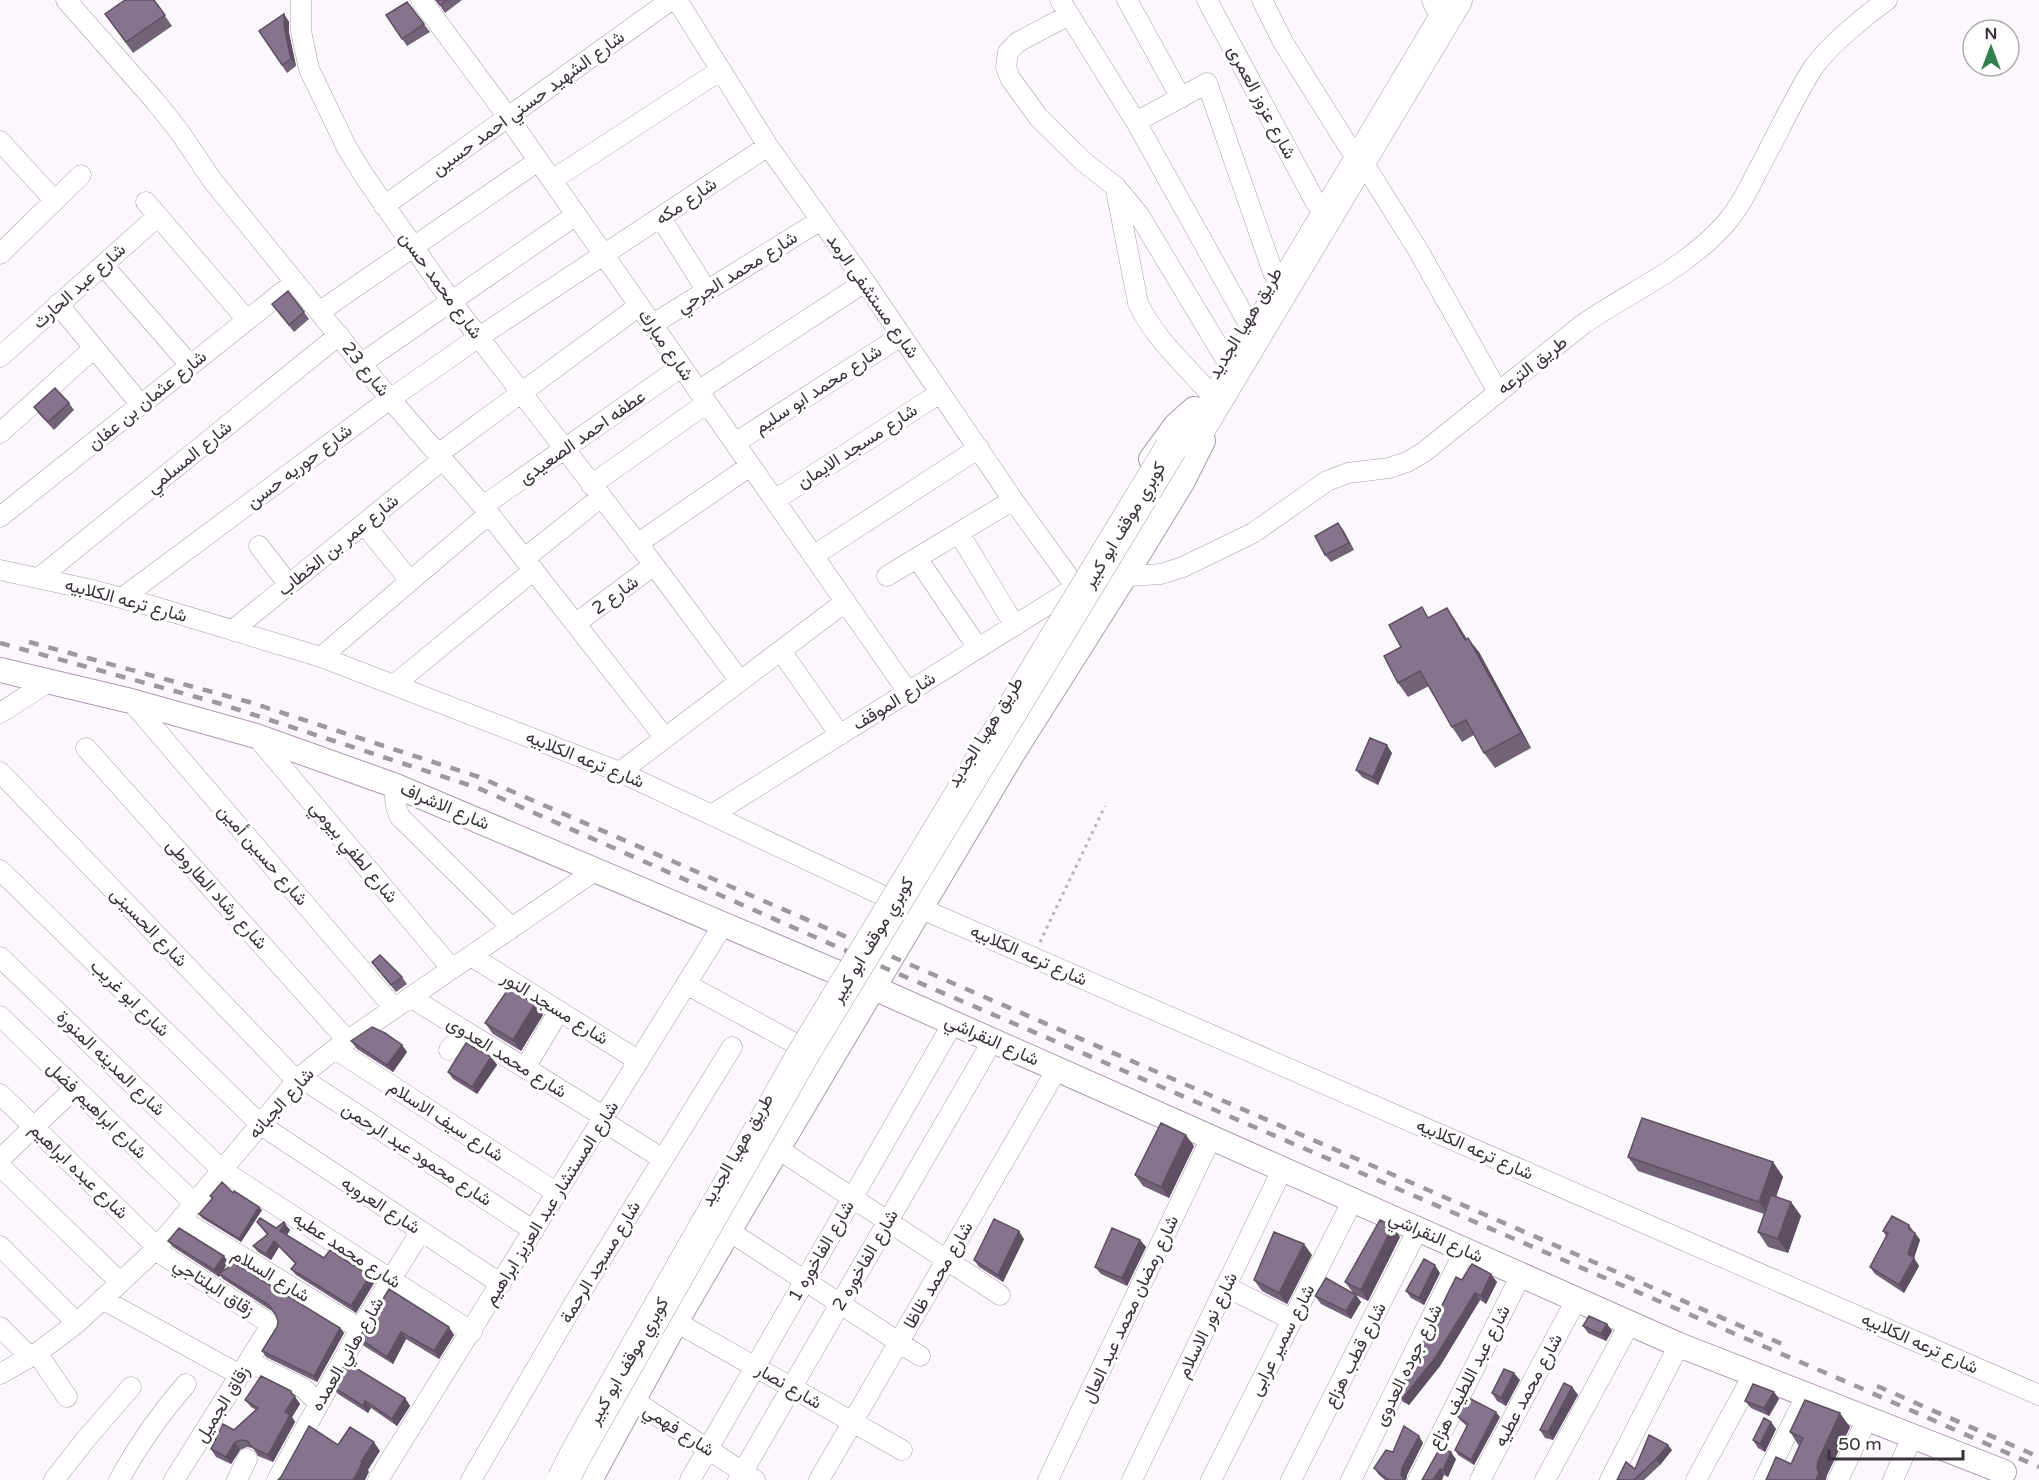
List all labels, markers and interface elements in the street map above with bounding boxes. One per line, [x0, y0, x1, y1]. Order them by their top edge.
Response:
north arrow [1961, 18, 2021, 78]
text: N [1985, 24, 1997, 44]
street label: شارع الشهيد حسني احمد حسين [427, 26, 631, 184]
street label: شارع عزوز العمرى [1222, 41, 1301, 163]
street label: شارع مكه [651, 173, 721, 230]
street label: شارع محمد الجرحي [673, 226, 804, 321]
street label: شارع محمد حسن [394, 227, 487, 344]
street label: شارع مستشفى الرمد [821, 230, 924, 363]
street label: شارع عبد الحارث [28, 238, 131, 334]
street label: طريق ههيا الجديد [1203, 263, 1287, 383]
street label: شارع مبارك [633, 305, 699, 386]
street label: طريق الترعه [1493, 331, 1571, 399]
street label: شارع 23 [337, 337, 395, 401]
street label: شارع محمد ابو سليم [750, 340, 886, 439]
street label: شارع عثمان بن عفان [83, 345, 212, 456]
street label: عطفه احمد الصعيدى [515, 385, 649, 489]
street label: شارع مسجد الايمان [793, 399, 922, 494]
street label: شارع المسلمي [142, 416, 239, 501]
street label: شارع حوريه حسن [242, 419, 357, 514]
street label: كوبري موقف ابو كبير [1077, 458, 1174, 595]
street label: شارع عمر بن الخطاب [273, 489, 404, 601]
street label: شارع 2 [587, 571, 643, 620]
street label: شارع ترعه الكلابيه [62, 573, 190, 628]
street label: شارع الموقف [849, 667, 940, 736]
street label: طريق ههيا الجديد [942, 672, 1028, 792]
street label: شارع ترعه الكلابيه [522, 725, 647, 794]
street label: شارع الاشراف [397, 777, 493, 836]
street label: شارع لطفي بيومي [302, 797, 403, 910]
street label: شارع حسين أمين [212, 800, 313, 911]
street label: شارع رشاد الطاروطى [161, 834, 272, 955]
street label: كوبري موقف ابو كبير [825, 873, 922, 1010]
street label: شارع الحسينى [105, 883, 192, 972]
street label: شارع ترعه الكلابيه [967, 919, 1091, 992]
street label: شارع ابو غريب [85, 955, 174, 1042]
street label: شارع مسجد النور [496, 966, 612, 1050]
street label: شارع المدينه المنورة [51, 1006, 170, 1121]
street label: شارع النقراشي [940, 1009, 1043, 1074]
street label: شارع محمد العدوى [442, 1011, 571, 1104]
street label: شارع ابراهيم فضل [41, 1057, 152, 1164]
street label: شارع الجبانه [243, 1063, 319, 1144]
street label: شارع سيف الاسلام [384, 1076, 508, 1167]
street label: طريق ههيا الجديد [696, 1090, 778, 1210]
street label: شارع محمود عبد الرحمن [337, 1097, 496, 1212]
street label: شارع المستشار عبد العزيز ابراهيم [479, 1097, 624, 1310]
street label: شارع ترعه الكلابيه [1413, 1113, 1537, 1186]
street label: شارع عبده ابراهيم [24, 1118, 133, 1224]
street label: شارع العروبه [337, 1171, 425, 1240]
street label: شارع مسجد الرحمة [555, 1197, 646, 1328]
street label: شارع الفاخوره 1 [783, 1197, 860, 1306]
street label: شارع الفاخوره 2 [827, 1206, 904, 1315]
street label: شارع النقراشي [1384, 1206, 1487, 1271]
street label: شارع محمد عطيه [288, 1207, 405, 1294]
street label: شارع رمضان محمد عبد العال [1077, 1212, 1184, 1407]
street label: شارع محمد ظاظا [898, 1217, 978, 1333]
street label: شارع السلام [228, 1243, 314, 1308]
street label: زقاق البلتاجي [167, 1253, 258, 1325]
street label: شارع نور الاسلام [1172, 1268, 1243, 1382]
street label: شارع سمير عرابى [1244, 1281, 1320, 1400]
street label: شارع هاني العمده [306, 1293, 392, 1417]
street label: كوبري موقف ابو كبير [582, 1293, 677, 1431]
street label: شارع قطب هزاع [1319, 1299, 1392, 1412]
street label: شارع جوده العدوى [1369, 1301, 1448, 1430]
street label: شارع عبد اللطيف هزاع [1423, 1301, 1516, 1453]
street label: شارع ترعه الكلابيه [1858, 1307, 1982, 1380]
street label: شارع محمد عطيه [1489, 1330, 1568, 1451]
street label: شارع نصار [751, 1358, 826, 1414]
street label: زقاق الجميل [190, 1362, 254, 1446]
street label: شارع فهمي [637, 1399, 719, 1464]
scale bar [1829, 1423, 1962, 1461]
text: 50 m [1838, 1433, 1882, 1455]

